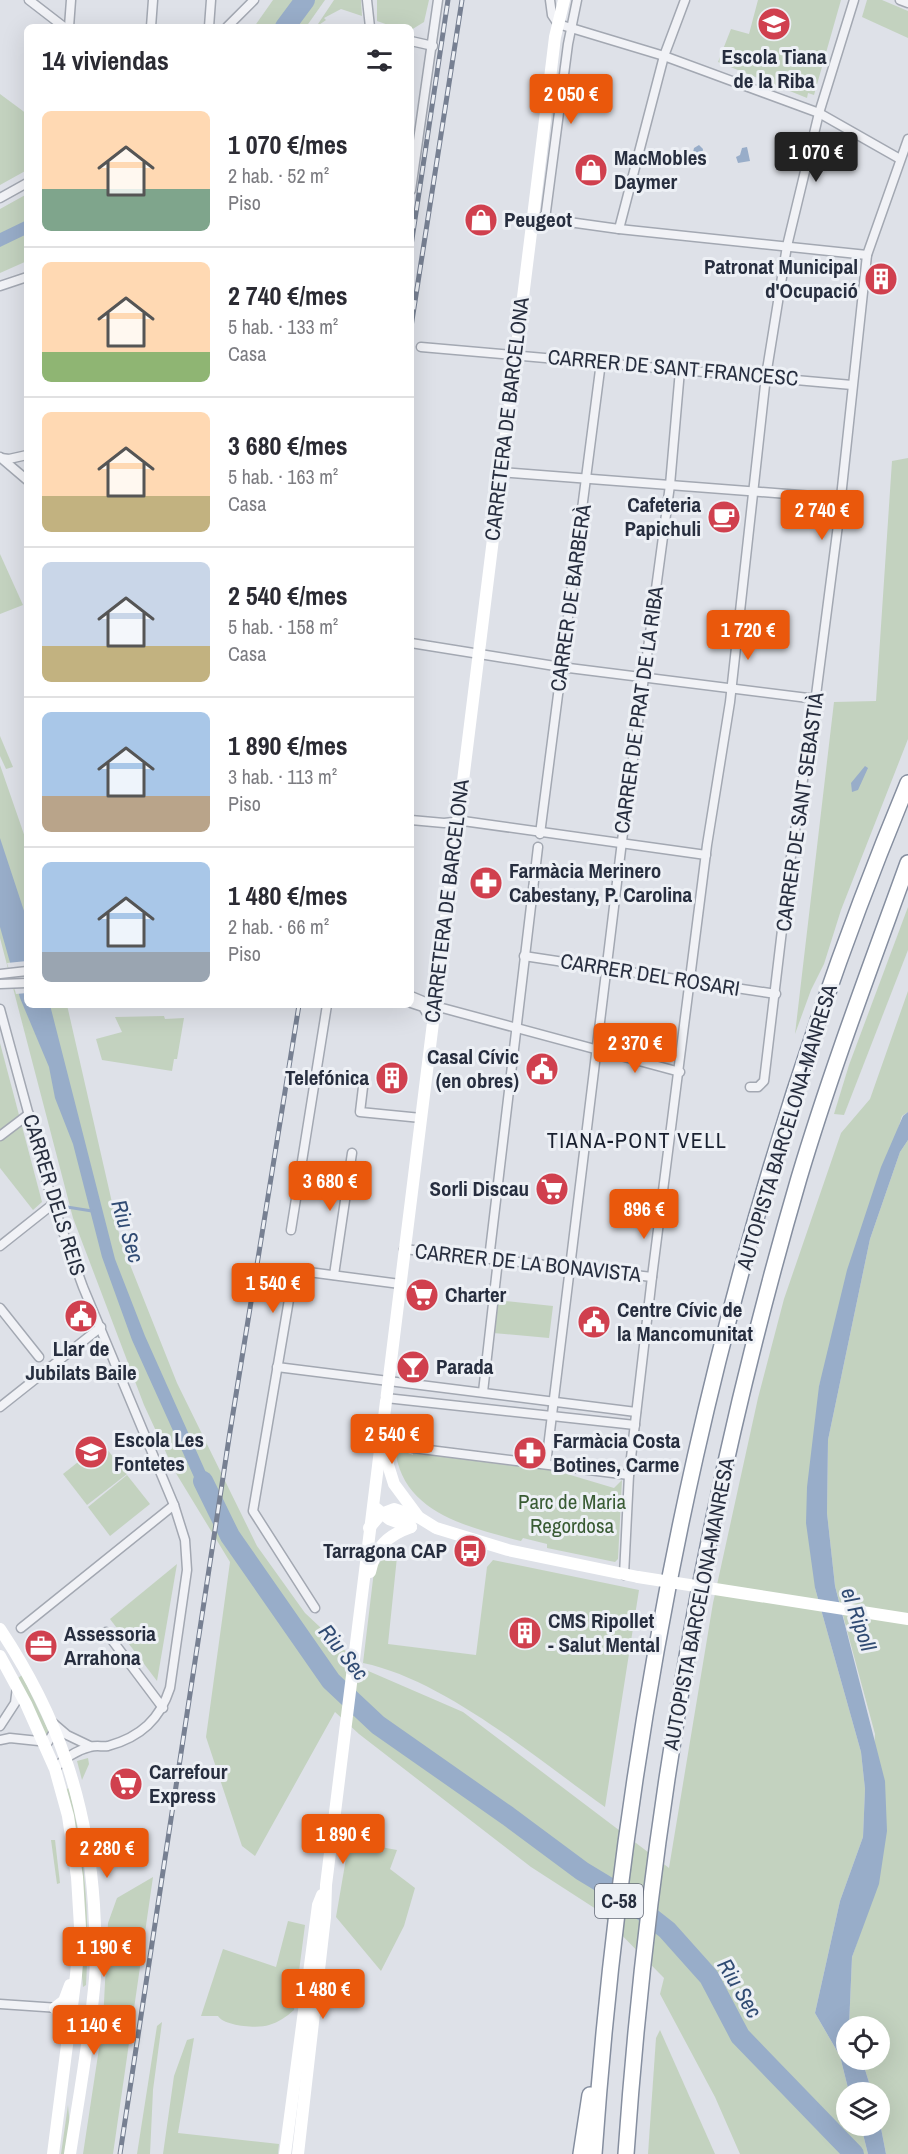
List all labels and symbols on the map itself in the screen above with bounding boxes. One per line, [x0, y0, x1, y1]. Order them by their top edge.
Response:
school or university icon: Escola Tiana de la Riba [756, 6, 792, 42]
place label: Escola Tiana de la Riba [722, 42, 827, 95]
pin: 2 050 € [516, 74, 626, 125]
pin: 1 070 € [761, 132, 871, 183]
place label: MacMobles Daymer [614, 143, 707, 196]
shop icon: MacMobles Daymer [573, 152, 609, 188]
shop icon: Peugeot [463, 202, 499, 238]
place label: Peugeot [504, 205, 572, 234]
place label: Patronat Municipal d'Ocupació [704, 252, 858, 305]
building icon: Patronat Municipal d'Ocupació [863, 261, 899, 297]
street label: CARRETERA DE BARCELONA [477, 295, 536, 542]
street label: CARRER DE SANT FRANCESC [547, 342, 799, 393]
place label: Cafeteria Papichuli [624, 490, 701, 543]
pin: 2 740 € [767, 490, 877, 541]
cafe icon: Cafeteria Papichuli [706, 499, 742, 535]
street label: CARRER DE BARBERÀ [543, 502, 598, 693]
street label: CARRER DE PRAT DE LA RIBA [607, 584, 670, 835]
pin: 1 720 € [693, 610, 803, 661]
street label: CARRER DE SANT SEBASTIÀ [768, 690, 831, 933]
street label: CARRETERA DE BARCELONA [417, 777, 476, 1024]
place label: Farmàcia Merinero Cabestany, P. Carolina [509, 856, 693, 909]
pharmacy icon: Farmàcia Merinero Cabestany, P. Carolina [468, 865, 504, 901]
street label: CARRER DEL ROSARI [558, 946, 742, 1003]
street label: AUTOPISTA BARCELONA-MANRESA [729, 980, 844, 1274]
pin: 2 370 € [580, 1023, 690, 1074]
place label: Casal Cívic (en obres) [427, 1042, 519, 1095]
public building icon: Casal Cívic (en obres) [524, 1051, 560, 1087]
building icon: Telefónica [374, 1060, 410, 1096]
place label: Telefónica [285, 1063, 369, 1092]
street label: CARRER DELS REIS [16, 1111, 93, 1279]
district label: TIANA-PONT VELL [547, 1125, 727, 1155]
pin: 3 680 € [275, 1161, 385, 1212]
supermarket icon: Sorli Discau [534, 1171, 570, 1207]
place label: Sorli Discau [429, 1174, 529, 1203]
pin: 896 € [602, 1189, 686, 1240]
water label: Riu Sec [104, 1196, 152, 1266]
street label: CARRER DE LA BONAVISTA [414, 1236, 643, 1289]
pin: 1 540 € [218, 1263, 328, 1314]
supermarket icon: Charter [404, 1277, 440, 1313]
place label: Charter [445, 1280, 507, 1309]
place label: Centre Cívic de la Mancomunitat [617, 1295, 753, 1348]
public building icon: Llar de Jubilats Baile [63, 1298, 99, 1334]
public building icon: Centre Cívic de la Mancomunitat [576, 1304, 612, 1340]
place label: Llar de Jubilats Baile [25, 1334, 137, 1387]
bar icon: Parada [395, 1349, 431, 1385]
place label: Parada [436, 1352, 494, 1381]
pin: 2 540 € [337, 1414, 447, 1465]
place label: Escola Les Fontetes [114, 1425, 204, 1478]
place label: Farmàcia Costa Botines, Carme [553, 1426, 681, 1479]
school or university icon: Escola Les Fontetes [73, 1434, 109, 1470]
pharmacy icon: Farmàcia Costa Botines, Carme [512, 1435, 548, 1471]
street label: AUTOPISTA BARCELONA-MANRESA [656, 1455, 741, 1753]
park label: Parc de Maria Regordosa [518, 1487, 626, 1540]
bus stop icon: Tarragona CAP [452, 1533, 488, 1569]
place label: Tarragona CAP [323, 1536, 447, 1565]
water label: el Ripoll [834, 1583, 884, 1656]
place label: CMS Ripollet - Salut Mental [548, 1606, 660, 1659]
building icon: CMS Ripollet - Salut Mental [507, 1615, 543, 1651]
water label: Riu Sec [312, 1618, 376, 1686]
place label: Assessoria Arrahona [64, 1619, 156, 1672]
office icon: Assessoria Arrahona [23, 1628, 59, 1664]
place label: Carrefour Express [149, 1757, 228, 1810]
supermarket icon: Carrefour Express [108, 1766, 144, 1802]
pin: 1 890 € [288, 1814, 398, 1865]
pin: 2 280 € [52, 1828, 162, 1879]
road number: C-58 [595, 1884, 643, 1918]
pin: 1 190 € [49, 1927, 159, 1978]
water label: Riu Sec [711, 1953, 769, 2023]
pin: 1 480 € [268, 1969, 378, 2020]
pin: 1 140 € [39, 2005, 149, 2056]

